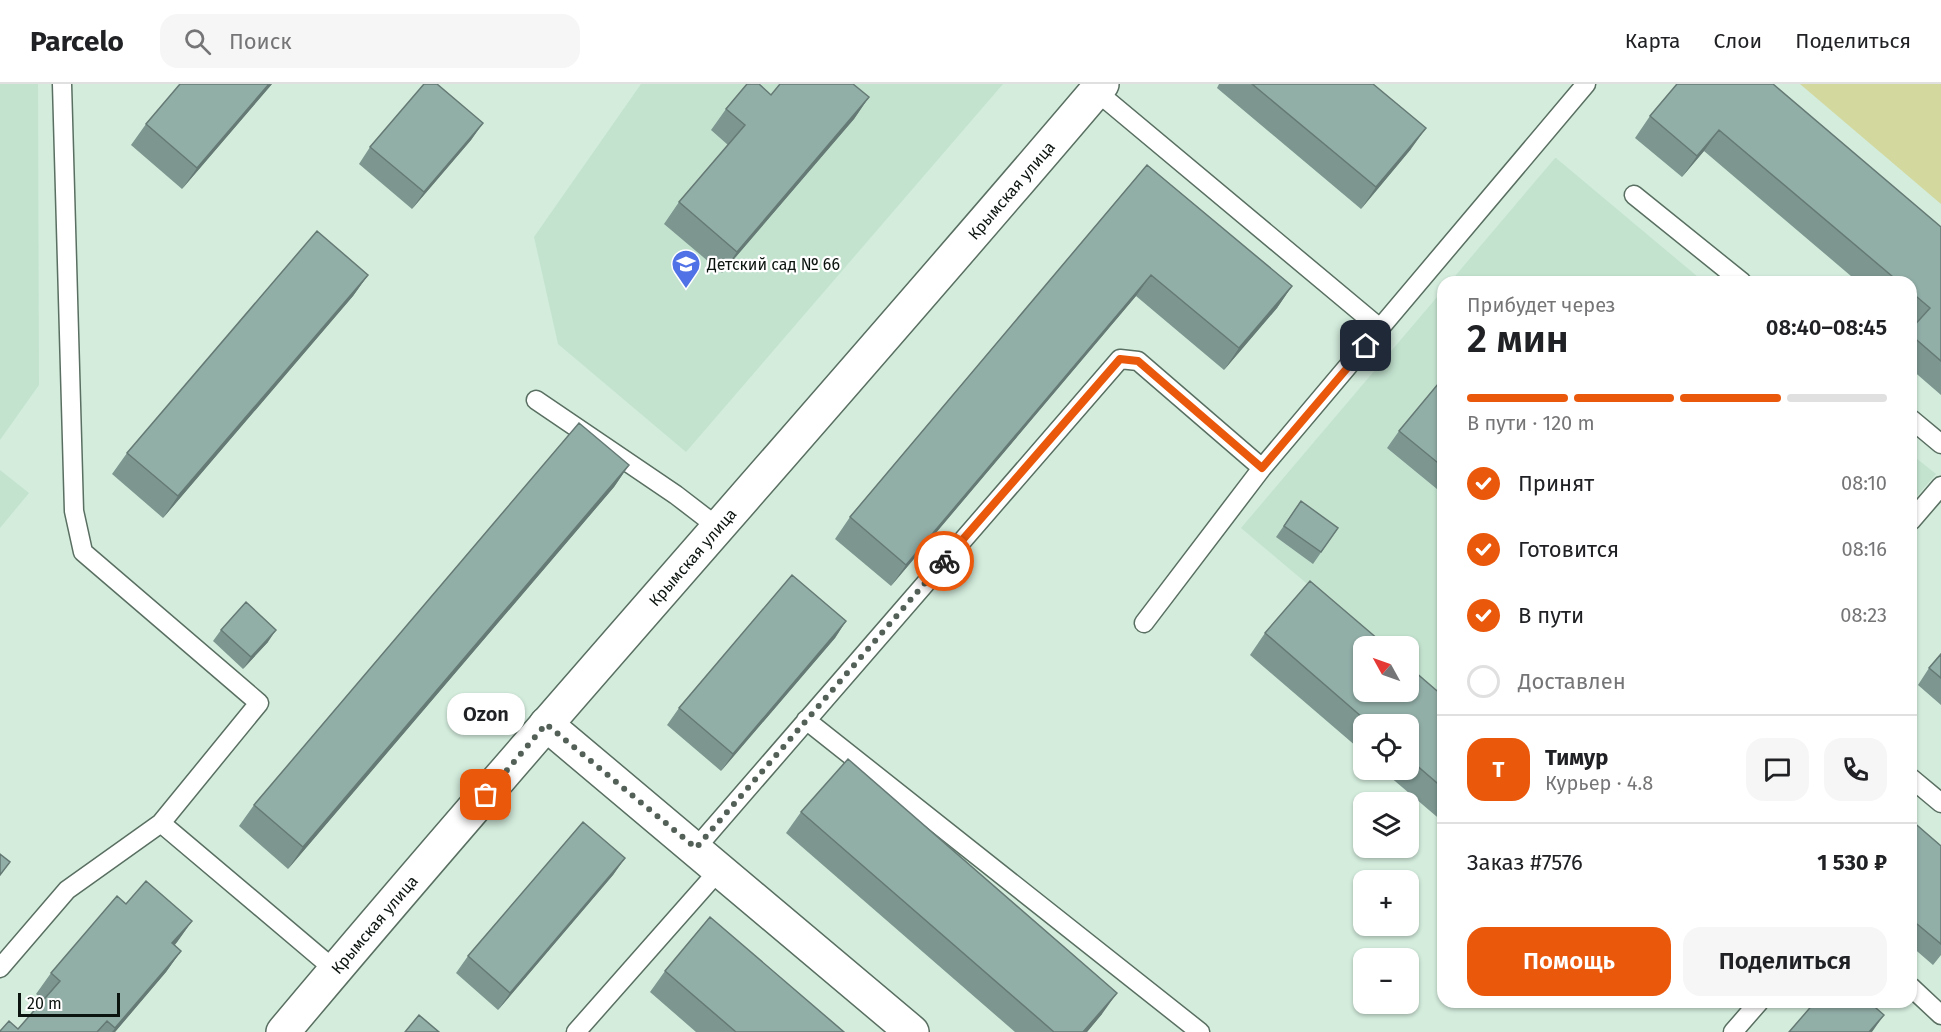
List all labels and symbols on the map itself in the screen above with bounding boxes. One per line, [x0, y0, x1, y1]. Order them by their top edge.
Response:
street label: Крымская улица [964, 137, 1059, 243]
school or university icon: Детский сад № 66 [670, 248, 702, 290]
place label: Детский сад № 66 [706, 255, 840, 274]
pin [1340, 320, 1391, 371]
street label: Крымская улица [645, 504, 740, 610]
courier [914, 531, 974, 591]
north arrow [1353, 636, 1419, 702]
callout: Ozon [447, 693, 525, 735]
pin [460, 769, 511, 820]
street label: Крымская улица [327, 871, 422, 978]
scale bar [18, 990, 120, 1018]

